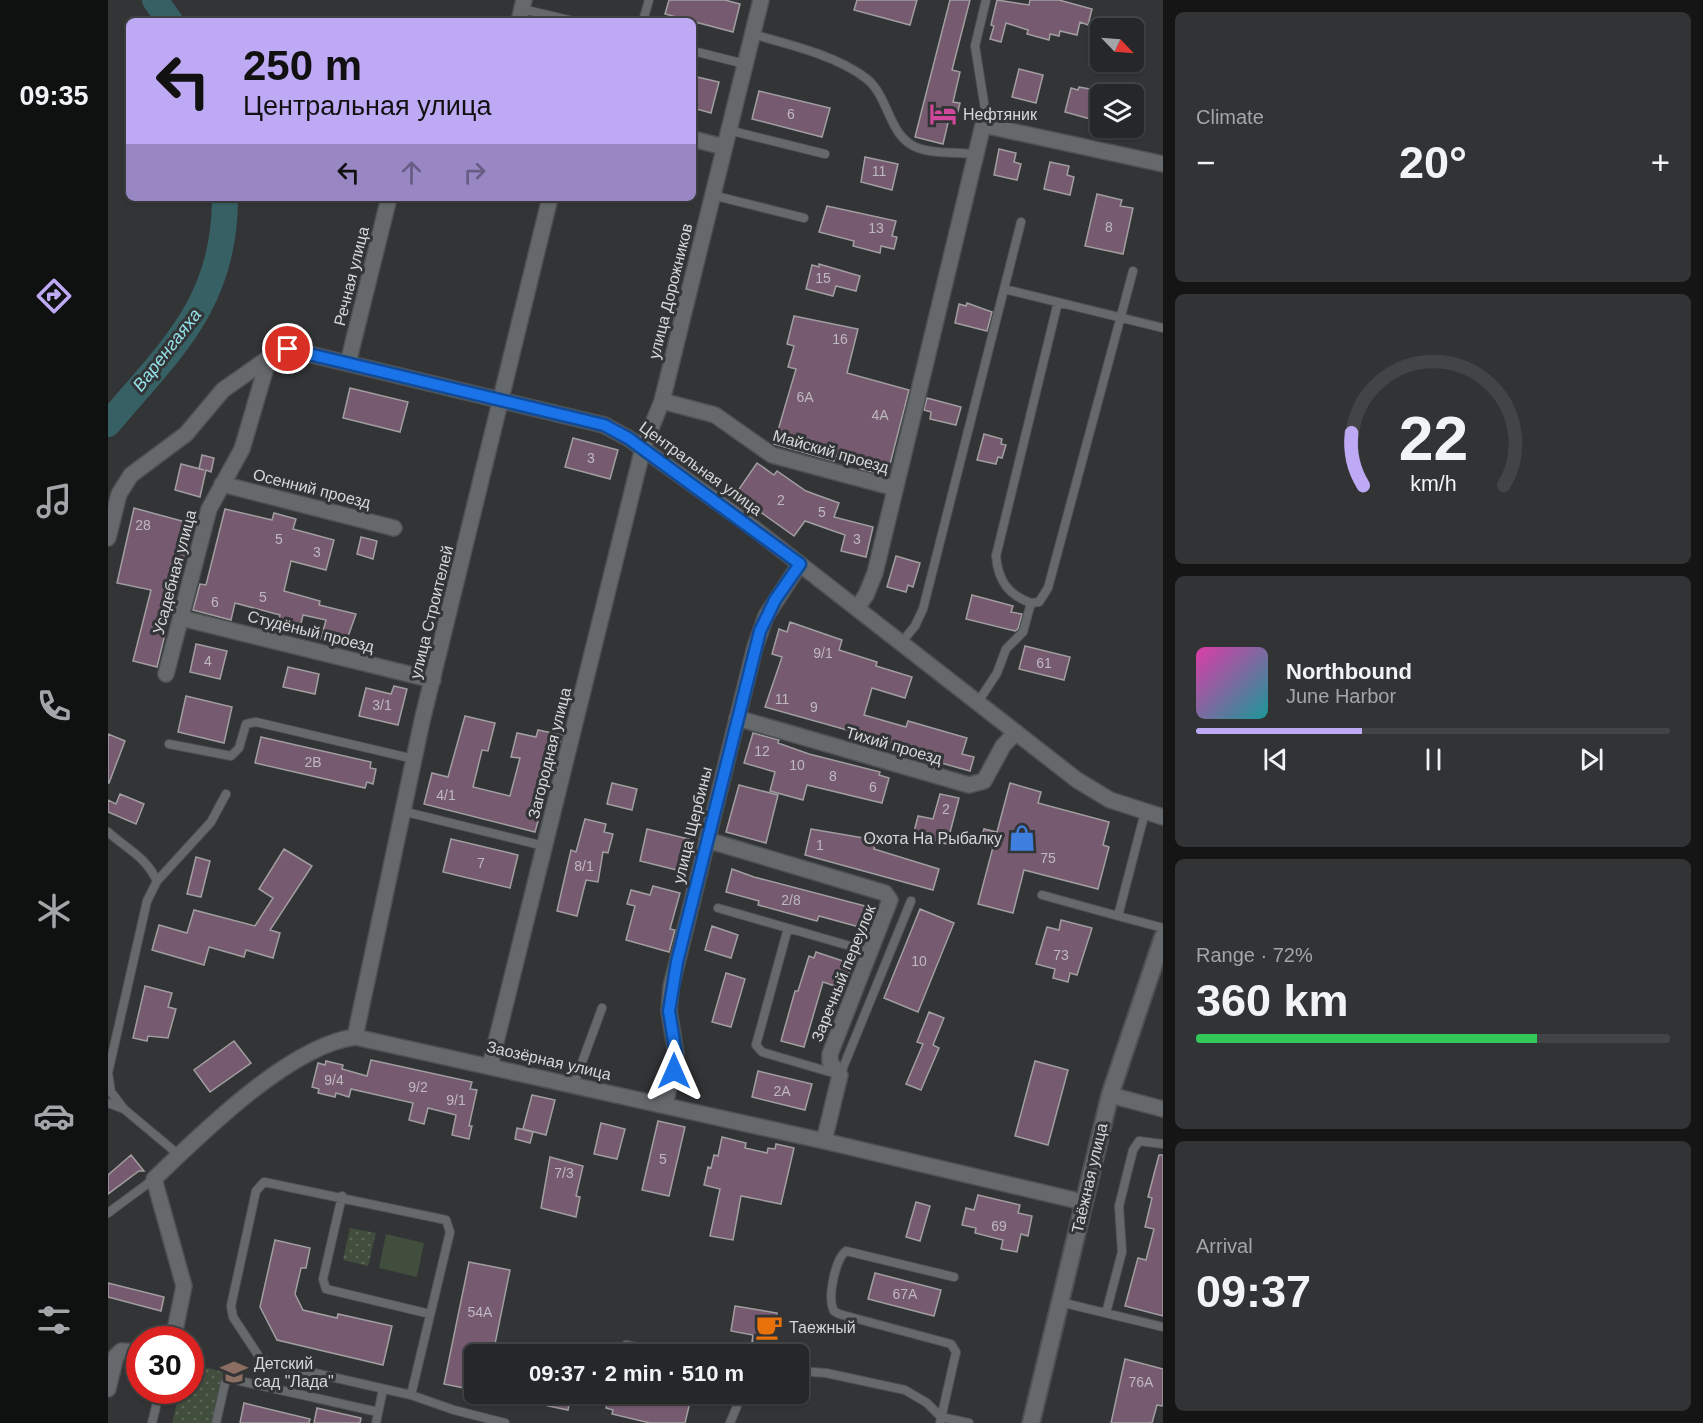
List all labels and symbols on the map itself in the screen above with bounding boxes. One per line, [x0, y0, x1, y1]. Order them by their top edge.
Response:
north arrow [1090, 18, 1144, 72]
hotel icon: Нефтяник [928, 99, 958, 129]
house number: 6 [787, 106, 795, 122]
place label: Нефтяник [963, 106, 1038, 123]
house number: 11 [872, 163, 886, 179]
house number: 8 [1105, 219, 1113, 235]
house number: 13 [868, 220, 884, 236]
street label: улица Дорожников [645, 222, 696, 361]
street label: Речная улица [331, 225, 372, 327]
house number: 15 [815, 270, 831, 286]
water label: Варенгаяха [129, 305, 205, 395]
pin [262, 323, 313, 374]
house number: 16 [832, 331, 848, 347]
house number: 6А [796, 389, 814, 405]
house number: 4А [871, 407, 889, 423]
street label: Центральная улица [636, 418, 765, 519]
street label: Майский проезд [771, 427, 892, 476]
house number: 3 [587, 450, 595, 466]
street label: Осенний проезд [251, 466, 373, 511]
house number: 2 [777, 492, 785, 508]
house number: 5 [818, 504, 826, 520]
street label: Усадебная улица [150, 508, 199, 636]
house number: 28 [135, 517, 151, 533]
house number: 5 [275, 531, 283, 547]
house number: 3 [853, 531, 861, 547]
house number: 3 [313, 544, 321, 560]
street label: улица Строителей [407, 544, 456, 681]
house number: 5 [259, 589, 267, 605]
house number: 6 [211, 594, 219, 610]
street label: Студёный проезд [246, 608, 377, 656]
house number: 9/1 [813, 645, 833, 661]
house number: 4 [204, 653, 212, 669]
house number: 61 [1036, 655, 1052, 671]
street label: Загородная улица [525, 686, 574, 820]
house number: 11 [775, 691, 789, 707]
house number: 3/1 [372, 697, 392, 713]
house number: 9 [810, 699, 818, 715]
street label: Тихий проезд [844, 724, 945, 768]
house number: 12 [754, 743, 770, 759]
house number: 2В [304, 754, 322, 770]
house number: 10 [789, 757, 805, 773]
street label: улица Щербины [670, 765, 715, 885]
house number: 8 [829, 768, 837, 784]
house number: 6 [869, 779, 877, 795]
house number: 4/1 [436, 787, 456, 803]
house number: 2 [942, 801, 950, 817]
shop icon: Охота На Рыбалку [1007, 823, 1037, 853]
place label: Охота На Рыбалку [864, 830, 1002, 847]
house number: 1 [816, 837, 824, 853]
house number: 75 [1040, 850, 1056, 866]
house number: 7 [477, 855, 485, 871]
house number: 8/1 [574, 858, 594, 874]
house number: 2/8 [781, 892, 801, 908]
street label: Заречный переулок [808, 901, 879, 1044]
house number: 73 [1053, 947, 1069, 963]
house number: 10 [911, 953, 927, 969]
street label: Заозёрная улица [485, 1038, 613, 1083]
position arrow [642, 1039, 706, 1103]
house number: 9/4 [324, 1072, 344, 1088]
house number: 9/2 [408, 1079, 428, 1095]
house number: 2А [773, 1083, 791, 1099]
house number: 9/1 [446, 1092, 466, 1108]
street label: Таёжная улица [1069, 1121, 1110, 1235]
house number: 5 [659, 1151, 667, 1167]
house number: 7/3 [554, 1165, 574, 1181]
house number: 69 [991, 1218, 1007, 1234]
house number: 67А [893, 1286, 918, 1302]
house number: 54А [468, 1304, 493, 1320]
cafe icon: Таежный [754, 1312, 784, 1342]
place label: Таежный [789, 1319, 856, 1336]
speed limit sign: 30 [126, 1326, 204, 1404]
place label: Детский сад "Лада" [254, 1355, 334, 1390]
school or university icon: Детский сад "Лада" [219, 1357, 249, 1387]
house number: 76А [1129, 1374, 1154, 1390]

